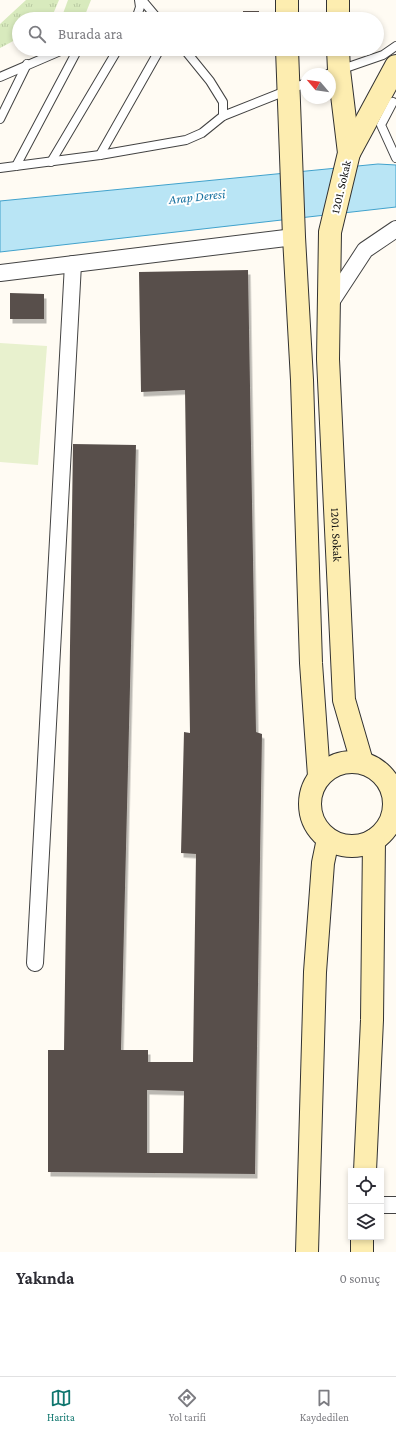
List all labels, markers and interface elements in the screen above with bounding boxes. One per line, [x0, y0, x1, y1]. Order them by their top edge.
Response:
search box [12, 12, 384, 56]
icon: search [26, 23, 48, 45]
text: Burada ara [58, 26, 123, 42]
north arrow [300, 68, 336, 104]
street label: 1201. Sokak [328, 159, 354, 215]
water label: Arap Deresi [167, 186, 226, 207]
street label: 1201. Sokak [328, 508, 345, 562]
map controls [348, 1168, 384, 1240]
button: locate [348, 1168, 384, 1204]
button: layers [348, 1204, 384, 1240]
text: Yakında [16, 1269, 74, 1288]
text: 0 sonuç [339, 1271, 380, 1286]
tab: Harita [47, 1387, 75, 1423]
tab: Yol tarifi [169, 1387, 206, 1423]
tab: Kaydedilen [300, 1387, 349, 1423]

